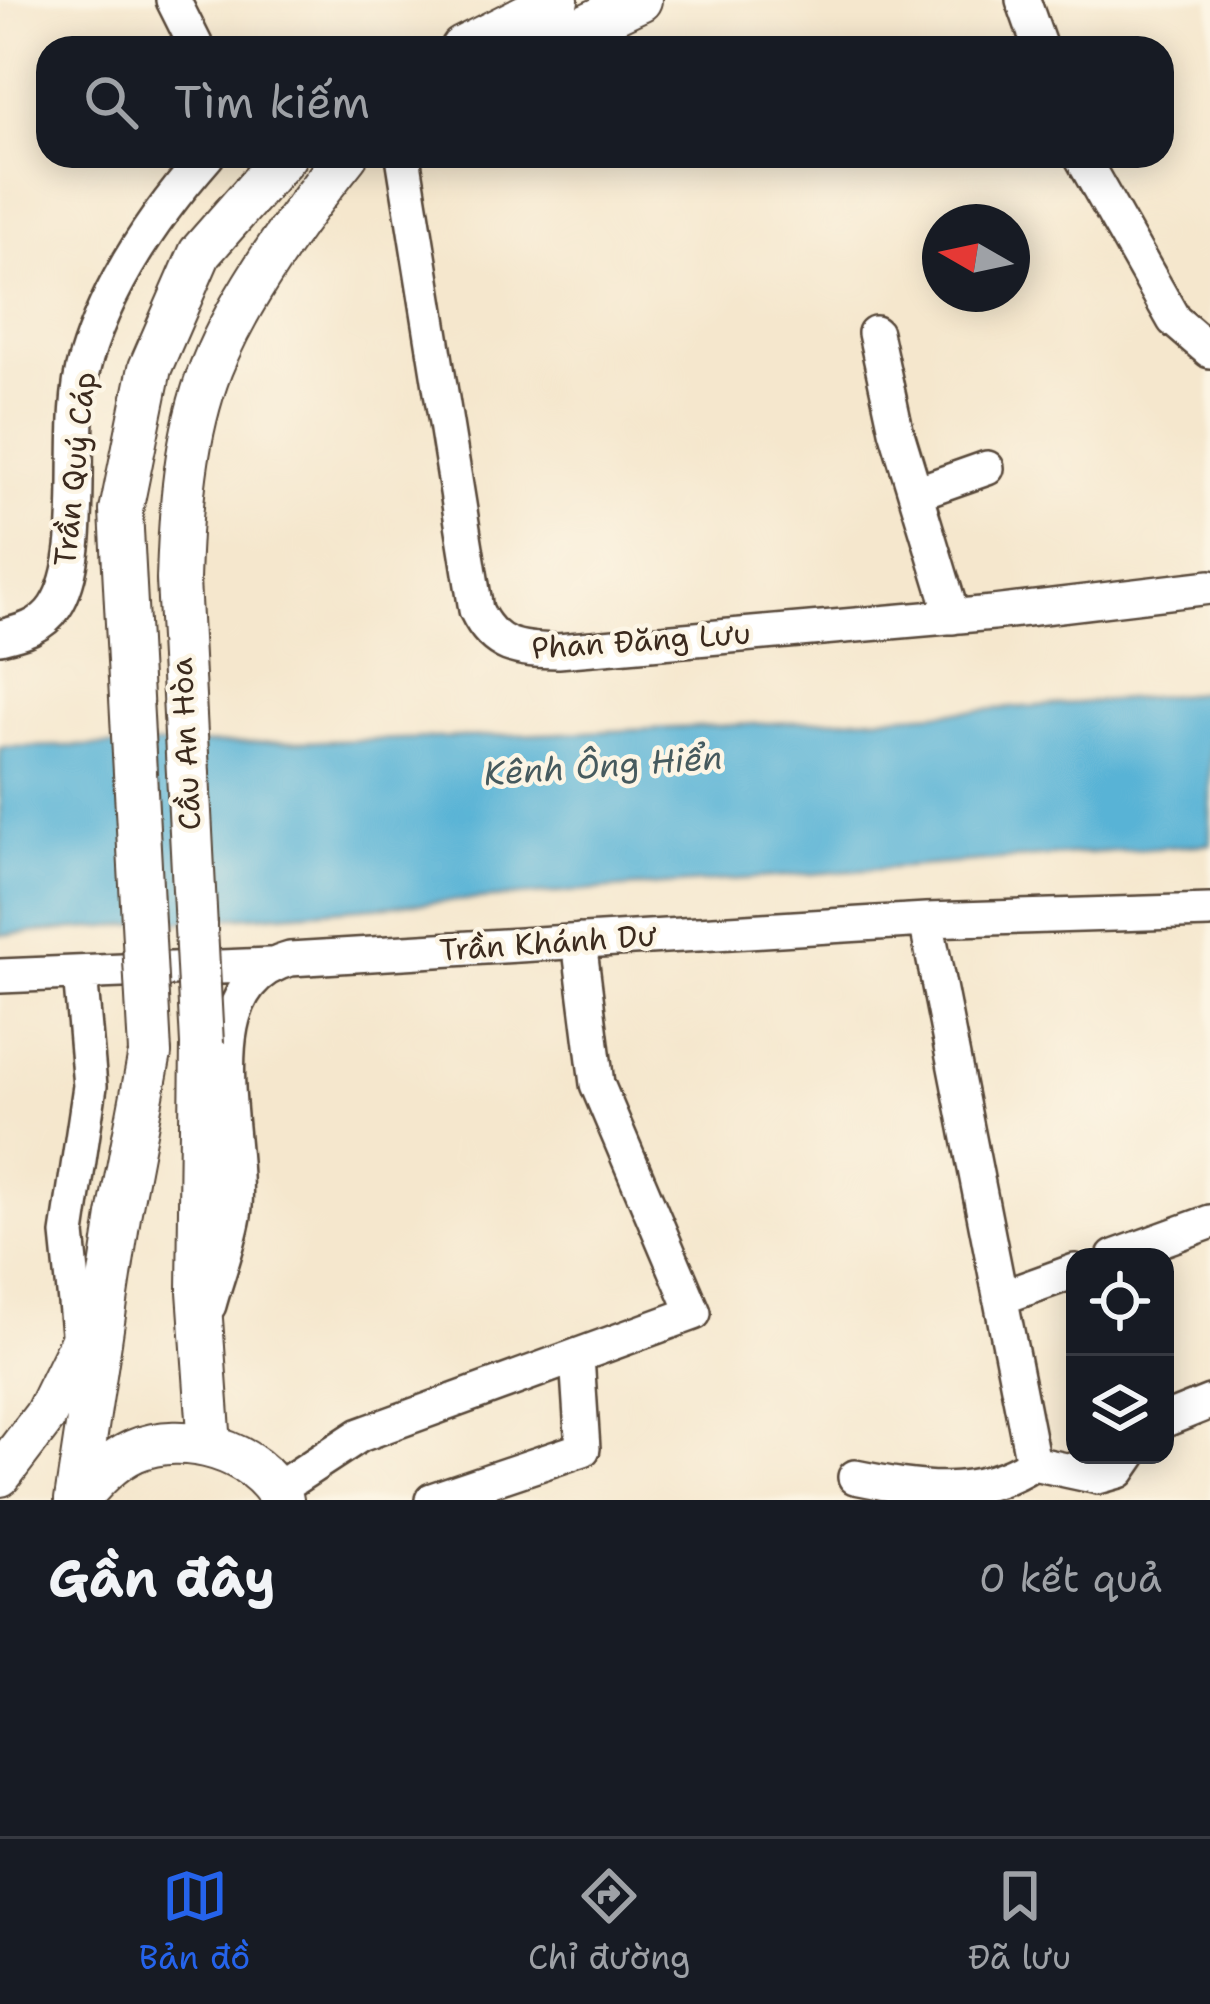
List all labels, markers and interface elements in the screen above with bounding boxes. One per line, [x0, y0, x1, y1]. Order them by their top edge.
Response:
search box [36, 36, 1174, 168]
icon: search [78, 69, 144, 135]
text: Tìm kiếm [174, 72, 370, 132]
north arrow [922, 204, 1030, 312]
street label: Trần Quý Cáp [44, 370, 105, 568]
street label: Phan Đăng Lưu [530, 612, 752, 669]
street label: Cầu An Hòa [160, 656, 210, 831]
water label: Kênh Ông Hiển [482, 735, 724, 796]
street label: Trần Khánh Dư [438, 914, 659, 971]
map controls [1066, 1248, 1174, 1464]
button: locate [1066, 1248, 1174, 1356]
button: layers [1066, 1356, 1174, 1464]
text: Gần đây [48, 1544, 275, 1612]
text: 0 kết quả [979, 1552, 1162, 1604]
tab: Bản đồ [139, 1863, 250, 1980]
tab: Chỉ đường [528, 1863, 690, 1980]
tab: Đã lưu [968, 1863, 1071, 1980]

